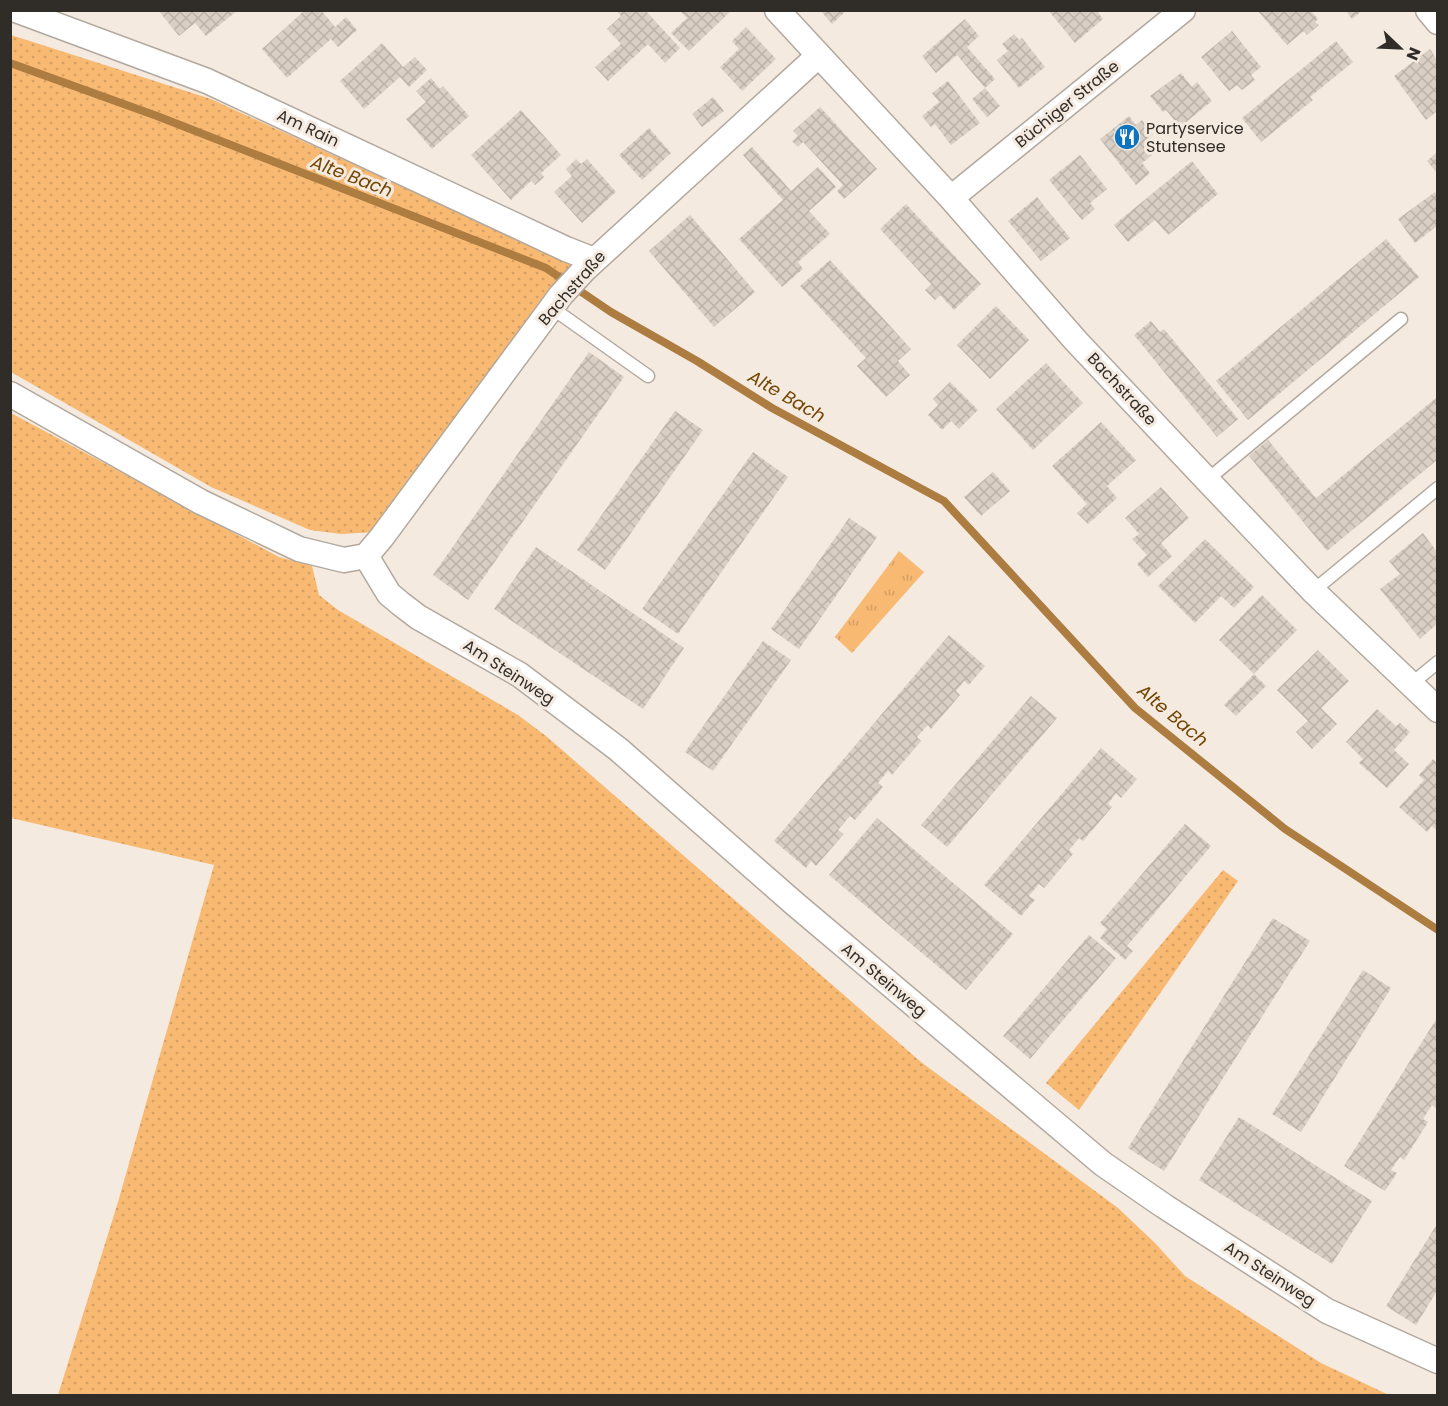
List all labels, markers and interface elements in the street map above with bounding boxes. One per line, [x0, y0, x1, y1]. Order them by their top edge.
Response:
north arrow [1370, 18, 1430, 78]
text: N [1400, 44, 1426, 64]
street label: Büchiger Straße [1010, 55, 1124, 153]
street label: Am Rain [273, 104, 343, 152]
place label: Partyservice Stutensee [1146, 117, 1244, 158]
restaurant icon: Partyservice Stutensee [1112, 122, 1142, 152]
water label: Alte Bach [307, 149, 396, 203]
street label: Bachstraße [533, 246, 611, 330]
street label: Bachstraße [1082, 347, 1162, 431]
water label: Alte Bach [743, 363, 830, 428]
street label: Am Steinweg [459, 634, 559, 710]
water label: Alte Bach [1132, 677, 1214, 752]
street label: Am Steinweg [836, 938, 932, 1022]
street label: Am Steinweg [1220, 1236, 1320, 1312]

